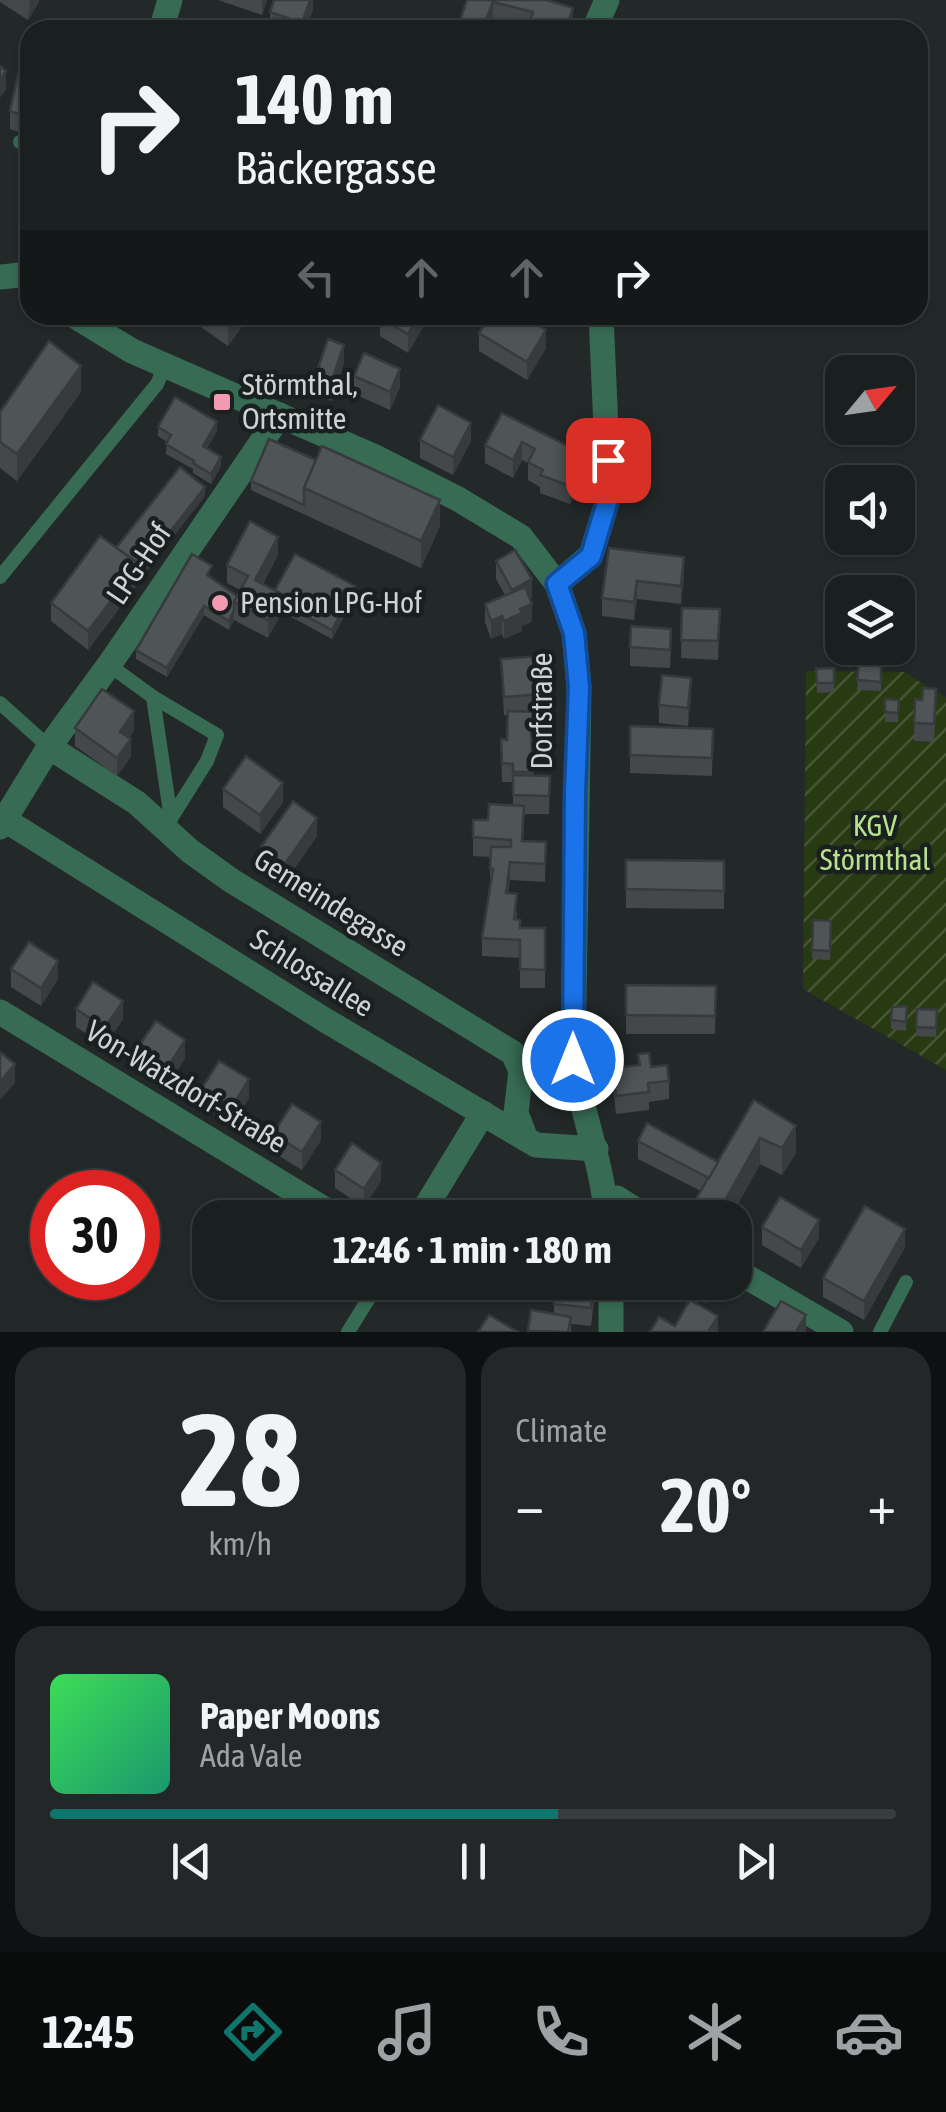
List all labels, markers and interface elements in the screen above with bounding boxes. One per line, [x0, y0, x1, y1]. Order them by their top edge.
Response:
text: 140 m [235, 59, 394, 139]
icon: right [70, 60, 200, 190]
text: Bäckergasse [235, 142, 437, 194]
icon: left [289, 250, 344, 305]
icon: ahead [394, 250, 449, 305]
icon: ahead [499, 250, 554, 305]
icon: right [604, 250, 659, 305]
north arrow [825, 355, 915, 445]
map controls [825, 355, 915, 665]
place label: Störmthal, Ortsmitte [242, 367, 358, 435]
marker: Störmthal, Ortsmitte [211, 391, 233, 413]
pin [566, 418, 651, 503]
icon: arrive [581, 433, 636, 488]
button: sound [825, 465, 915, 555]
street label: LPG-Hof [99, 517, 177, 610]
button: layers [825, 575, 915, 665]
place label: Pension LPG-Hof [240, 585, 422, 619]
marker: Pension LPG-Hof [209, 592, 231, 614]
street label: Dorfstraße [524, 653, 558, 769]
park label: KGV Störmthal [820, 808, 930, 876]
street label: Gemeindegasse [248, 841, 415, 963]
street label: Schlossallee [245, 921, 380, 1023]
position arrow [521, 1008, 625, 1112]
street label: Von-Watzdorf-Straße [80, 1013, 293, 1159]
speed limit sign: 30 [30, 1170, 160, 1300]
text: 12:46 · 1 min · 180 m [332, 1228, 612, 1271]
text: 28 [179, 1385, 301, 1534]
text: Climate [516, 1412, 607, 1449]
text: 20° [660, 1462, 751, 1548]
text: − [516, 1473, 544, 1536]
text: + [867, 1473, 896, 1536]
text: km/h [209, 1525, 272, 1562]
text: Paper Moons [200, 1694, 380, 1737]
text: Ada Vale [200, 1737, 302, 1774]
icon: previous [164, 1834, 219, 1889]
icon: pause [446, 1834, 501, 1889]
icon: next [728, 1834, 783, 1889]
icon: directions [218, 1997, 288, 2067]
icon: music [372, 1997, 442, 2067]
icon: phone [526, 1997, 596, 2067]
icon: climate [680, 1997, 750, 2067]
icon: car [834, 1997, 904, 2067]
text: 12:45 [42, 2006, 135, 2058]

